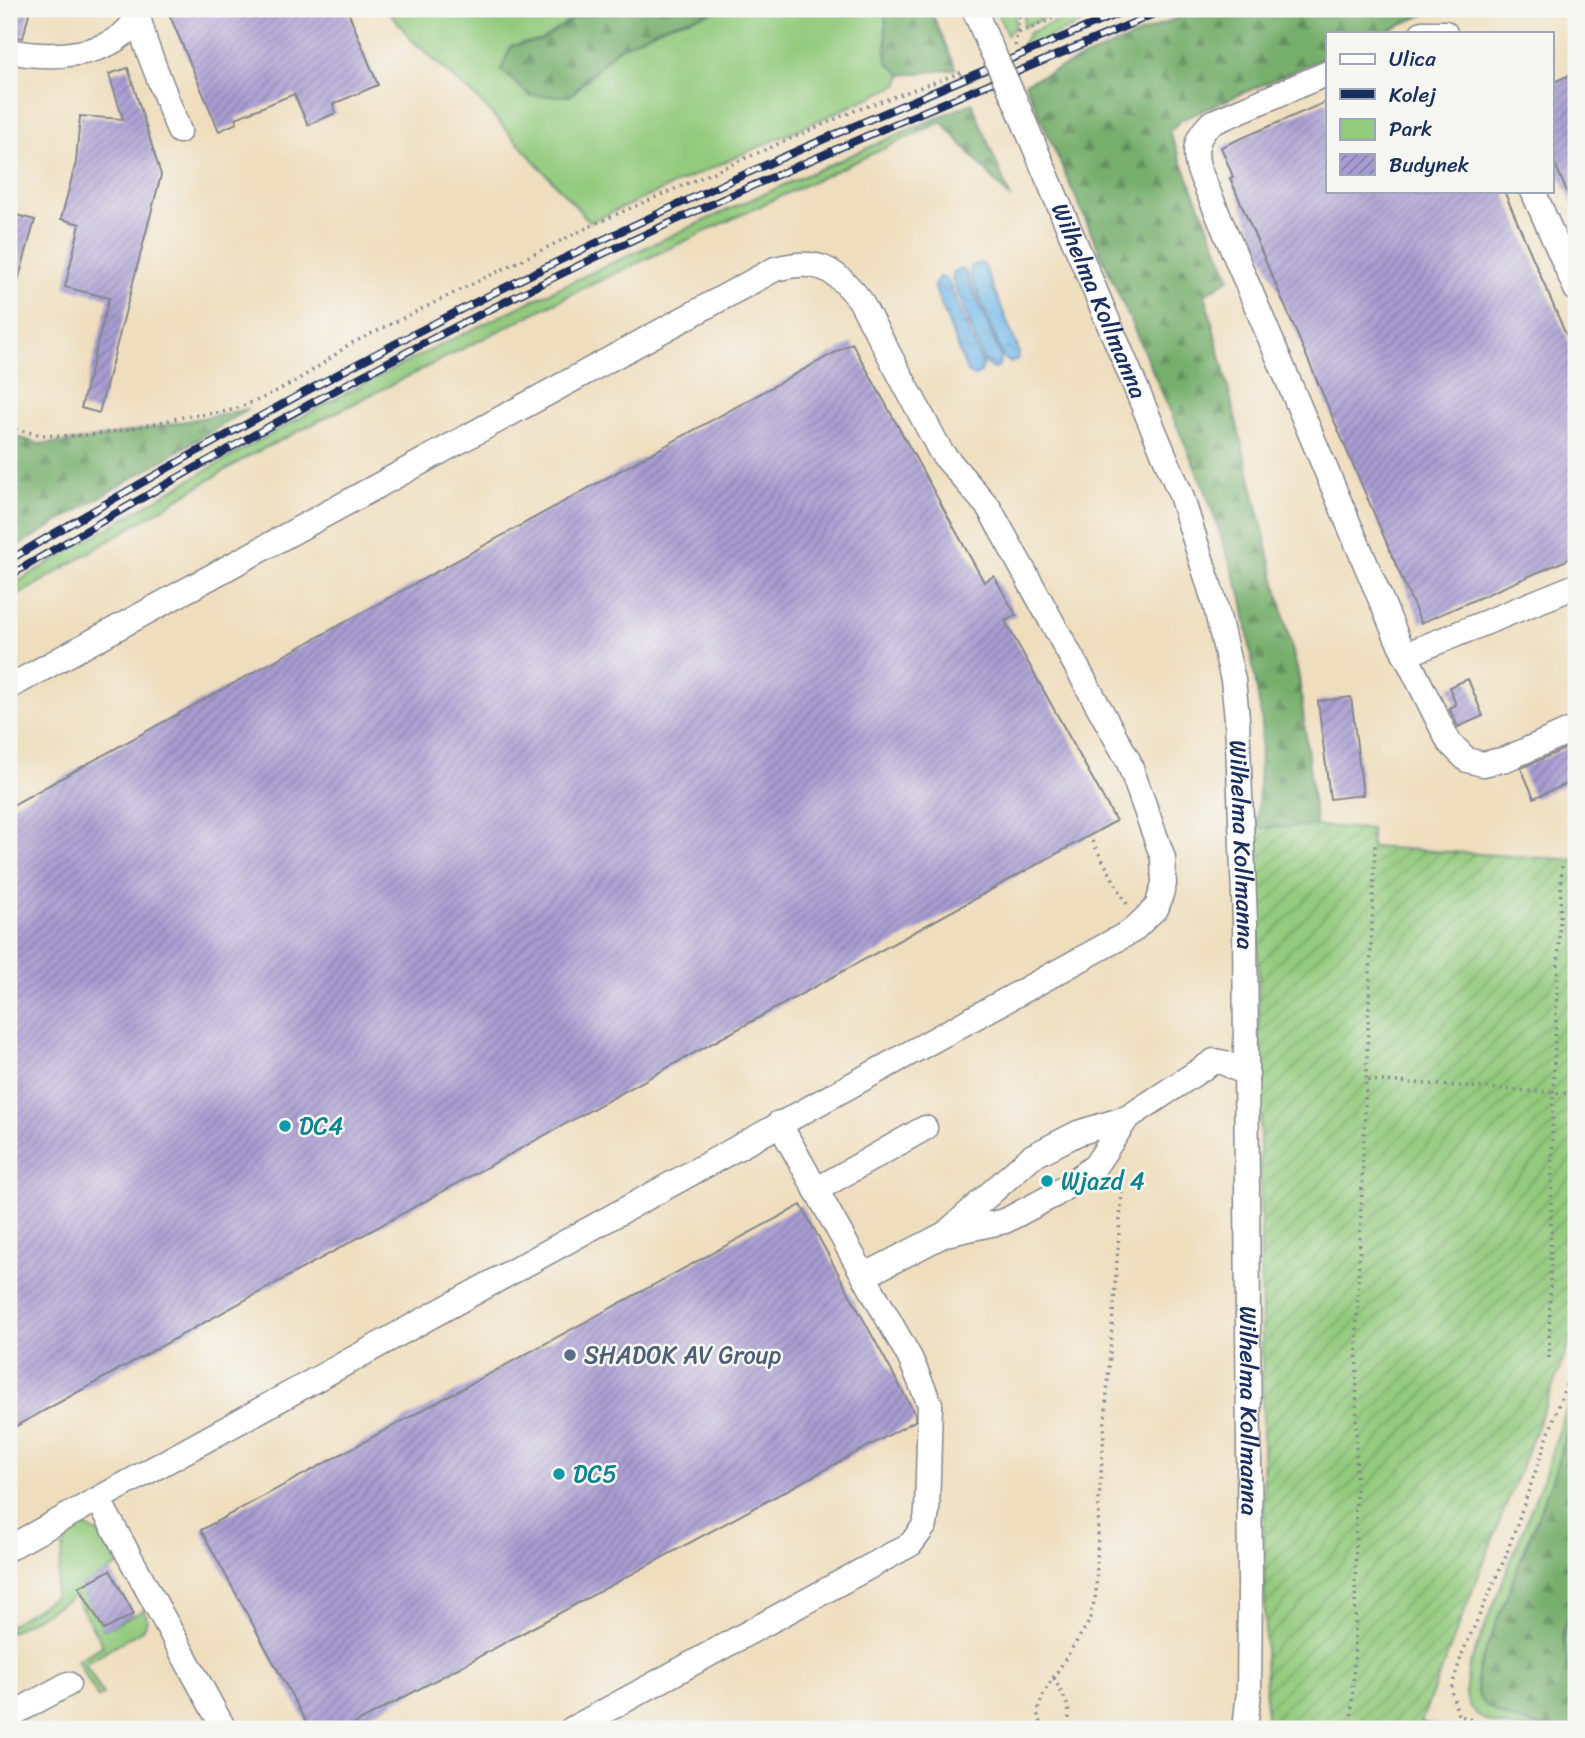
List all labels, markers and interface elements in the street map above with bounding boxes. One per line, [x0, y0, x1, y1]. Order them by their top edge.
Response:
legend [1326, 32, 1554, 192]
text: Ulica [1389, 40, 1436, 78]
text: Kolej [1389, 76, 1436, 114]
text: Park [1389, 110, 1432, 148]
text: Budynek [1389, 146, 1470, 184]
street label: Wilhelma Kollmanna [1039, 196, 1159, 406]
street label: Wilhelma Kollmanna [1217, 739, 1266, 950]
place label: DC4 [299, 1105, 343, 1147]
marker: DC4 [277, 1118, 293, 1134]
place label: Wjazd 4 [1061, 1160, 1145, 1202]
marker: Wjazd 4 [1039, 1173, 1055, 1189]
street label: Wilhelma Kollmanna [1227, 1306, 1270, 1516]
place label: SHADOK AV Group [584, 1334, 781, 1376]
marker: SHADOK AV Group [562, 1347, 578, 1363]
place label: DC5 [573, 1453, 617, 1495]
marker: DC5 [551, 1466, 567, 1482]

